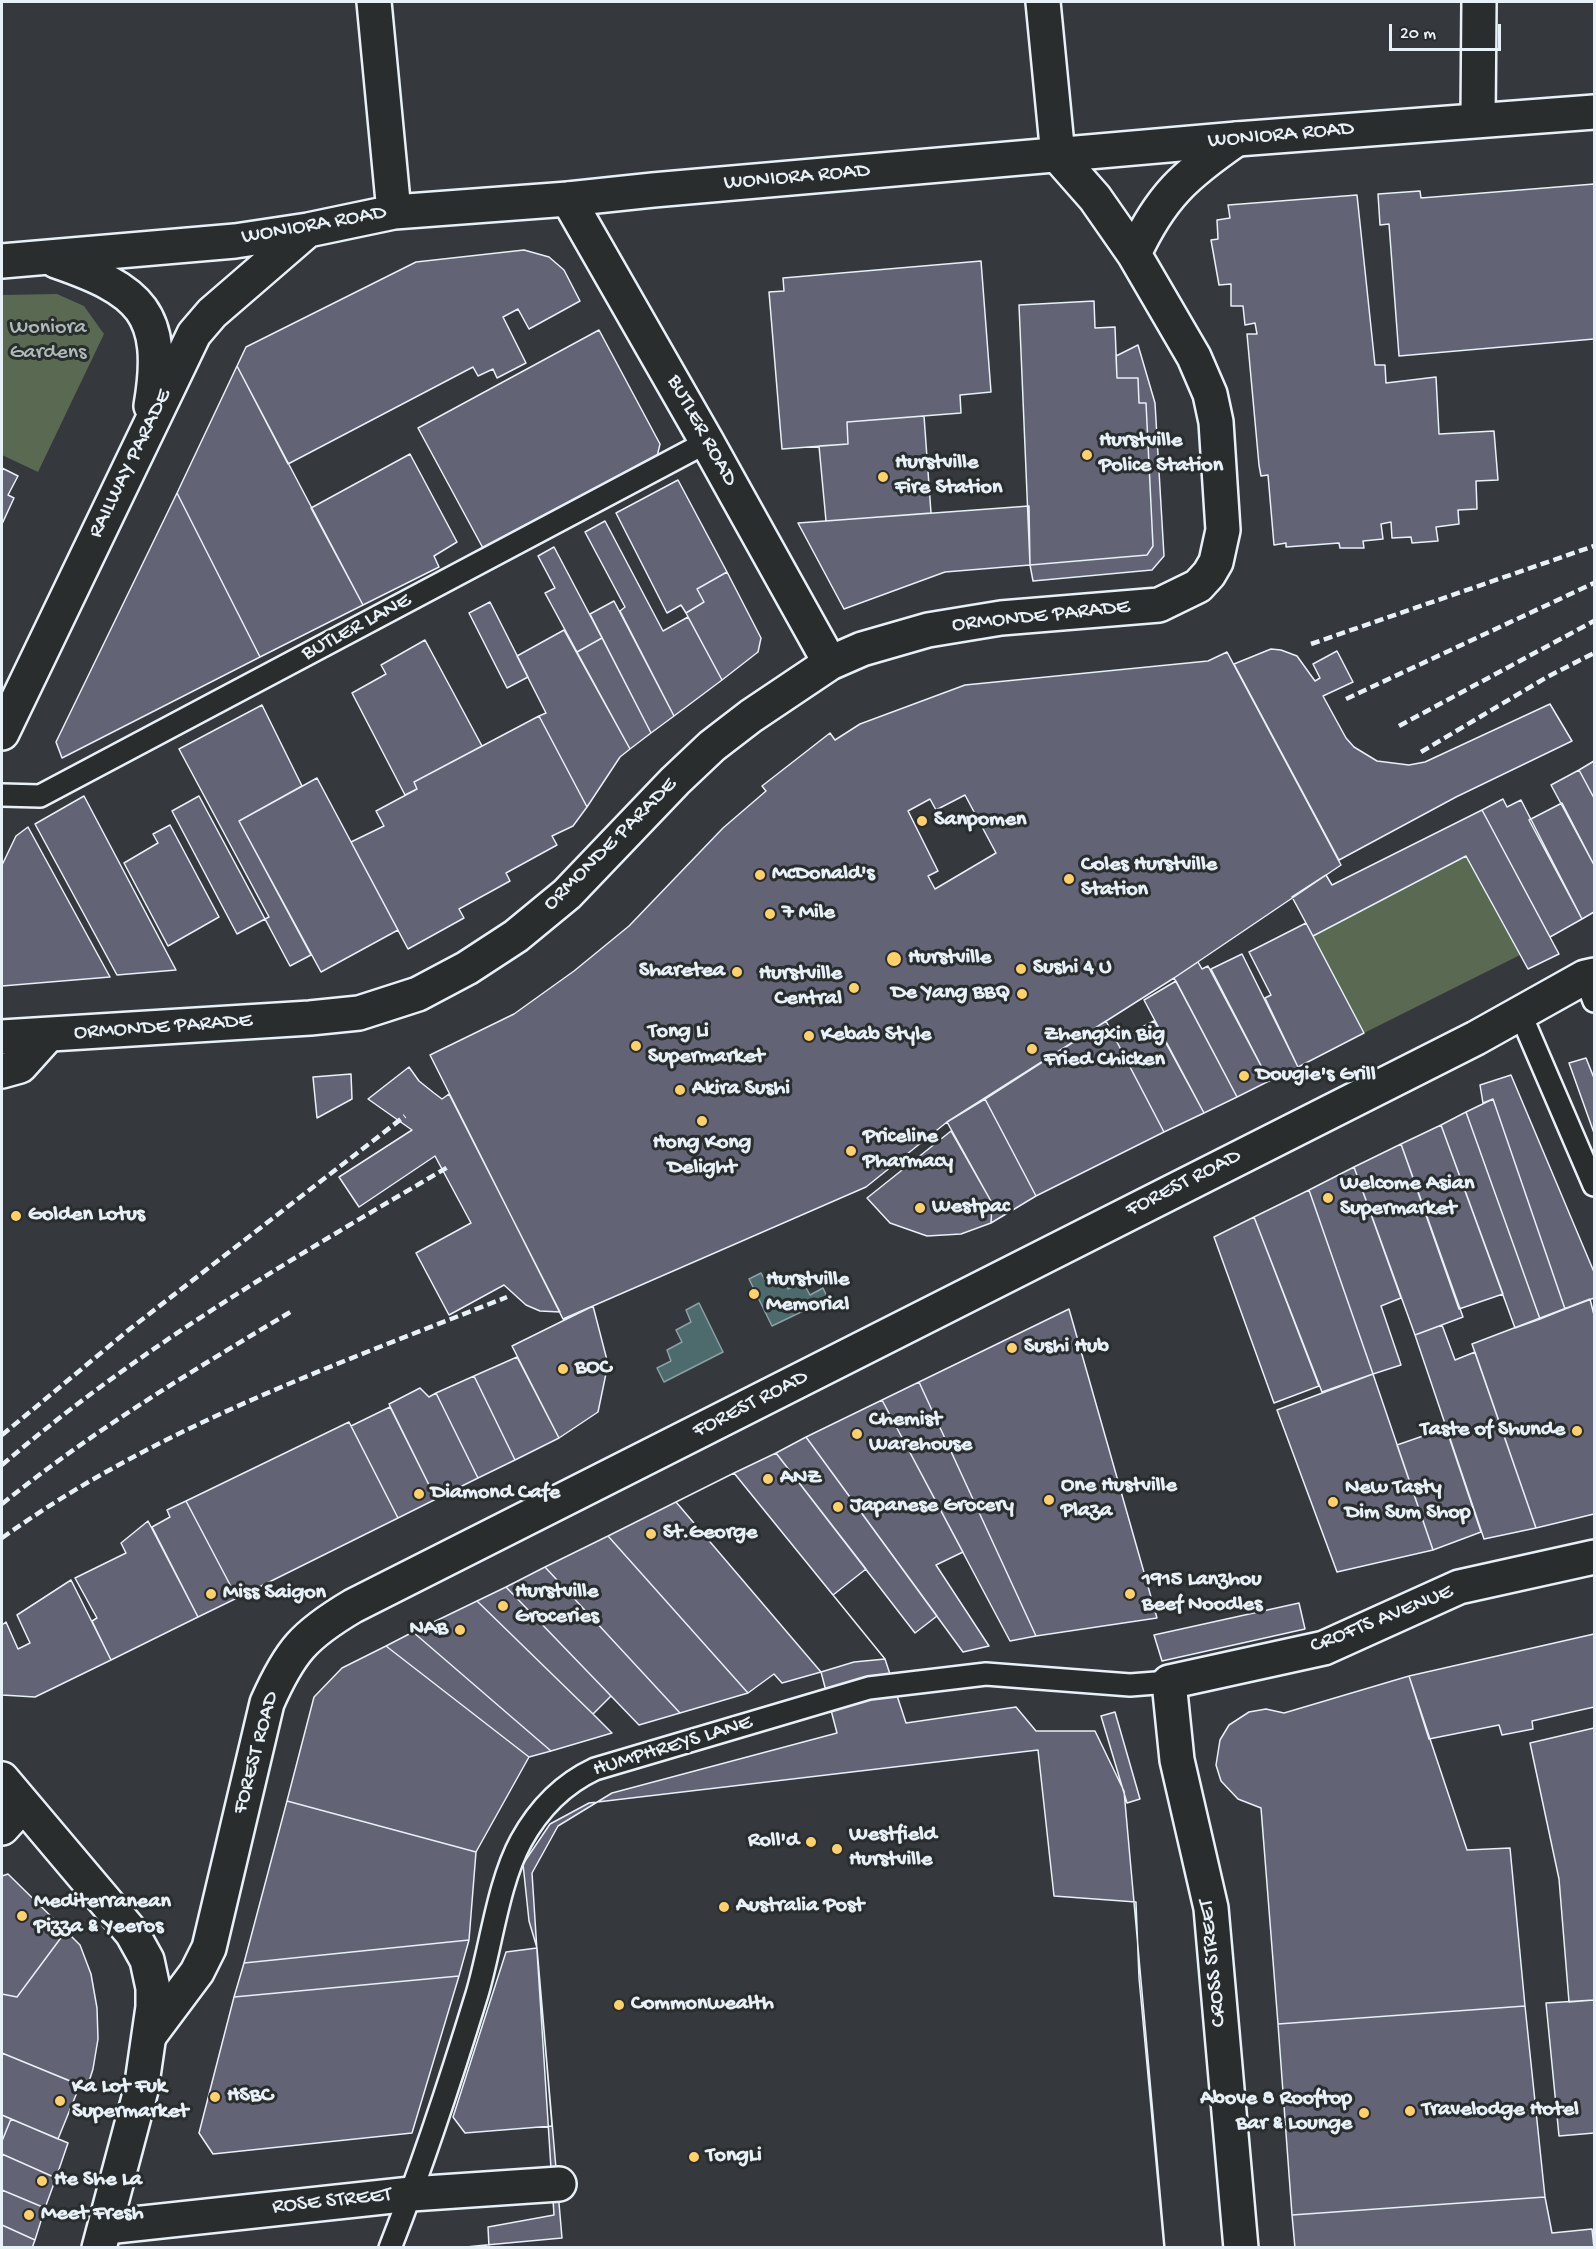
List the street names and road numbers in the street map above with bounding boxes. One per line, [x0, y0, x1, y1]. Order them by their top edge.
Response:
street label: WONIORA ROAD [1207, 116, 1355, 156]
street label: WONIORA ROAD [723, 158, 871, 198]
street label: WONIORA ROAD [240, 200, 388, 252]
street label: BUTLER ROAD [660, 371, 742, 491]
street label: RAILWAY PARADE [83, 385, 179, 543]
street label: BUTLER LANE [298, 588, 416, 668]
street label: ORMONDE PARADE [951, 595, 1131, 639]
street label: ORMONDE PARADE [539, 773, 683, 917]
street label: ORMONDE PARADE [73, 1009, 253, 1047]
street label: FOREST ROAD [1122, 1144, 1246, 1224]
street label: FOREST ROAD [689, 1365, 813, 1445]
street label: CROFTS AVENUE [1307, 1579, 1457, 1661]
street label: FOREST ROAD [228, 1689, 286, 1817]
street label: HUMPHREYS LANE [590, 1710, 756, 1784]
street label: CROSS STREET [1194, 1898, 1234, 2028]
street label: ROSE STREET [271, 2183, 393, 2221]

